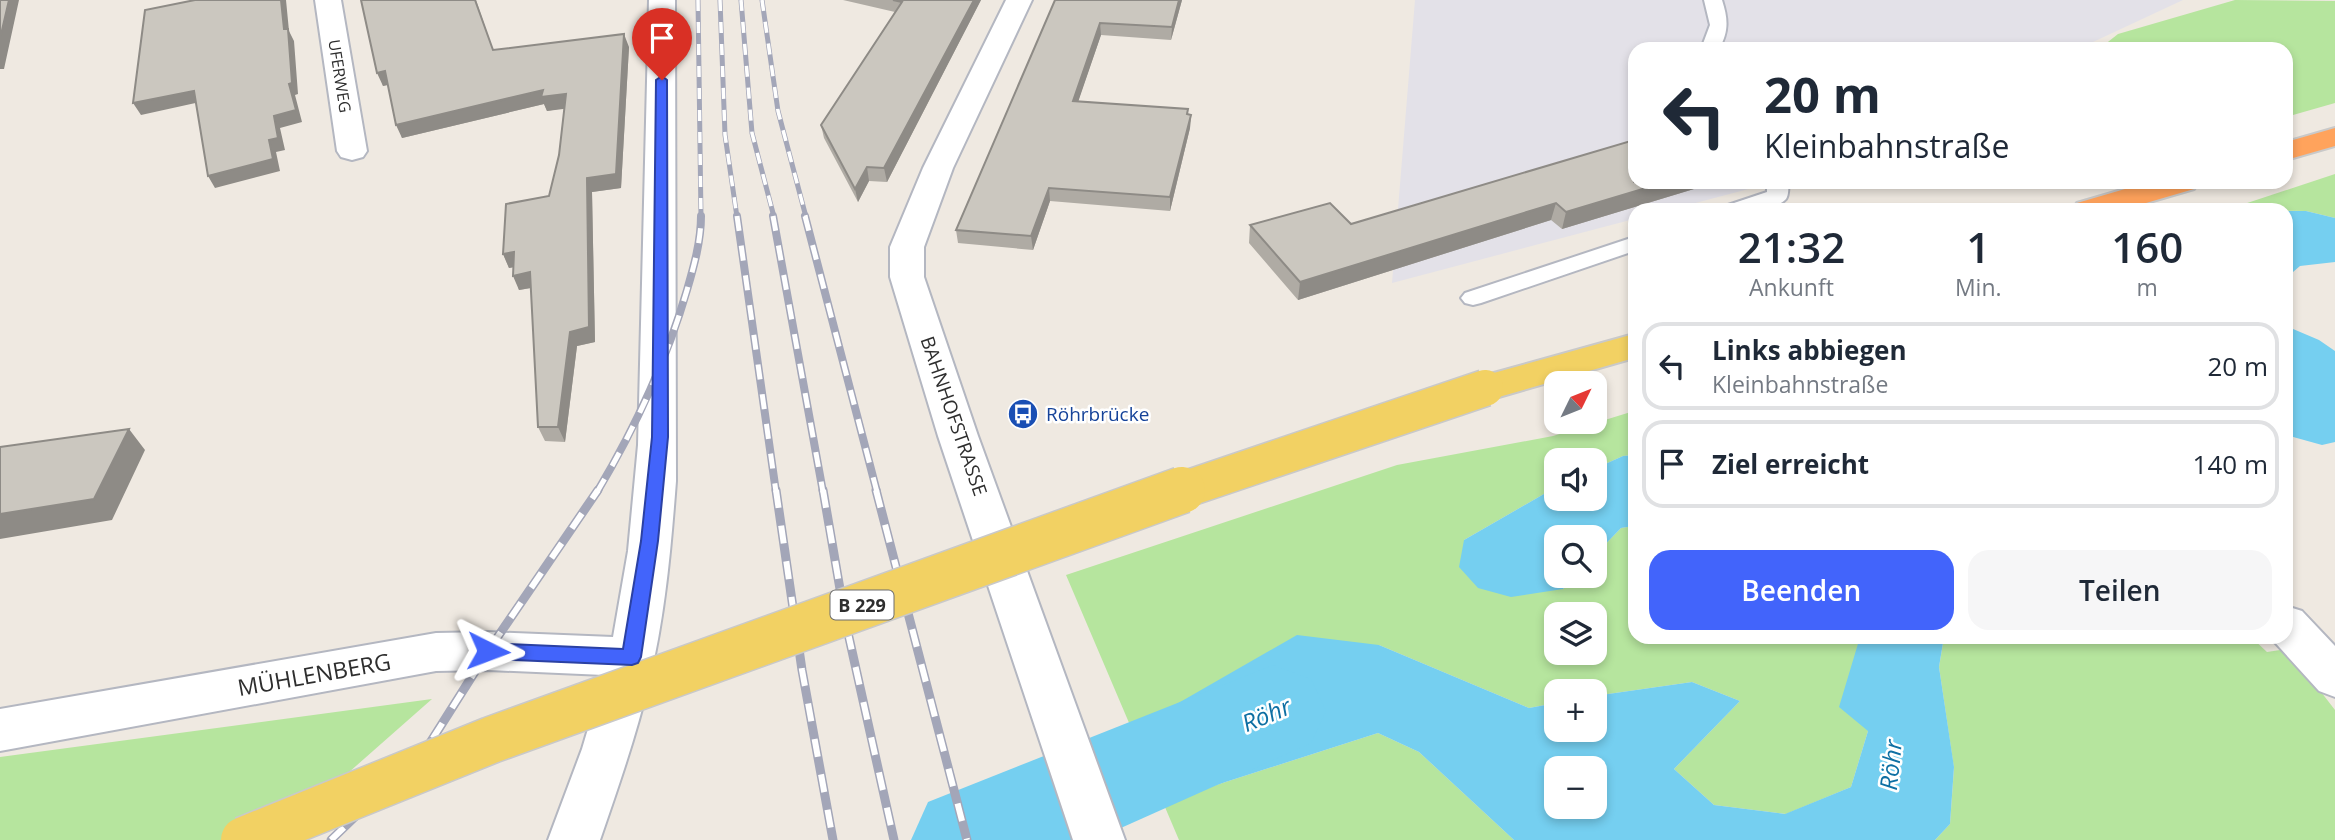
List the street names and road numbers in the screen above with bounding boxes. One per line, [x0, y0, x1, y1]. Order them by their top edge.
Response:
street label: UFERWEG [323, 38, 357, 114]
street label: BAHNHOFSTRASSE [914, 333, 994, 499]
road number: B 229 [830, 590, 894, 620]
street label: MÜHLENBERG [235, 645, 393, 703]

